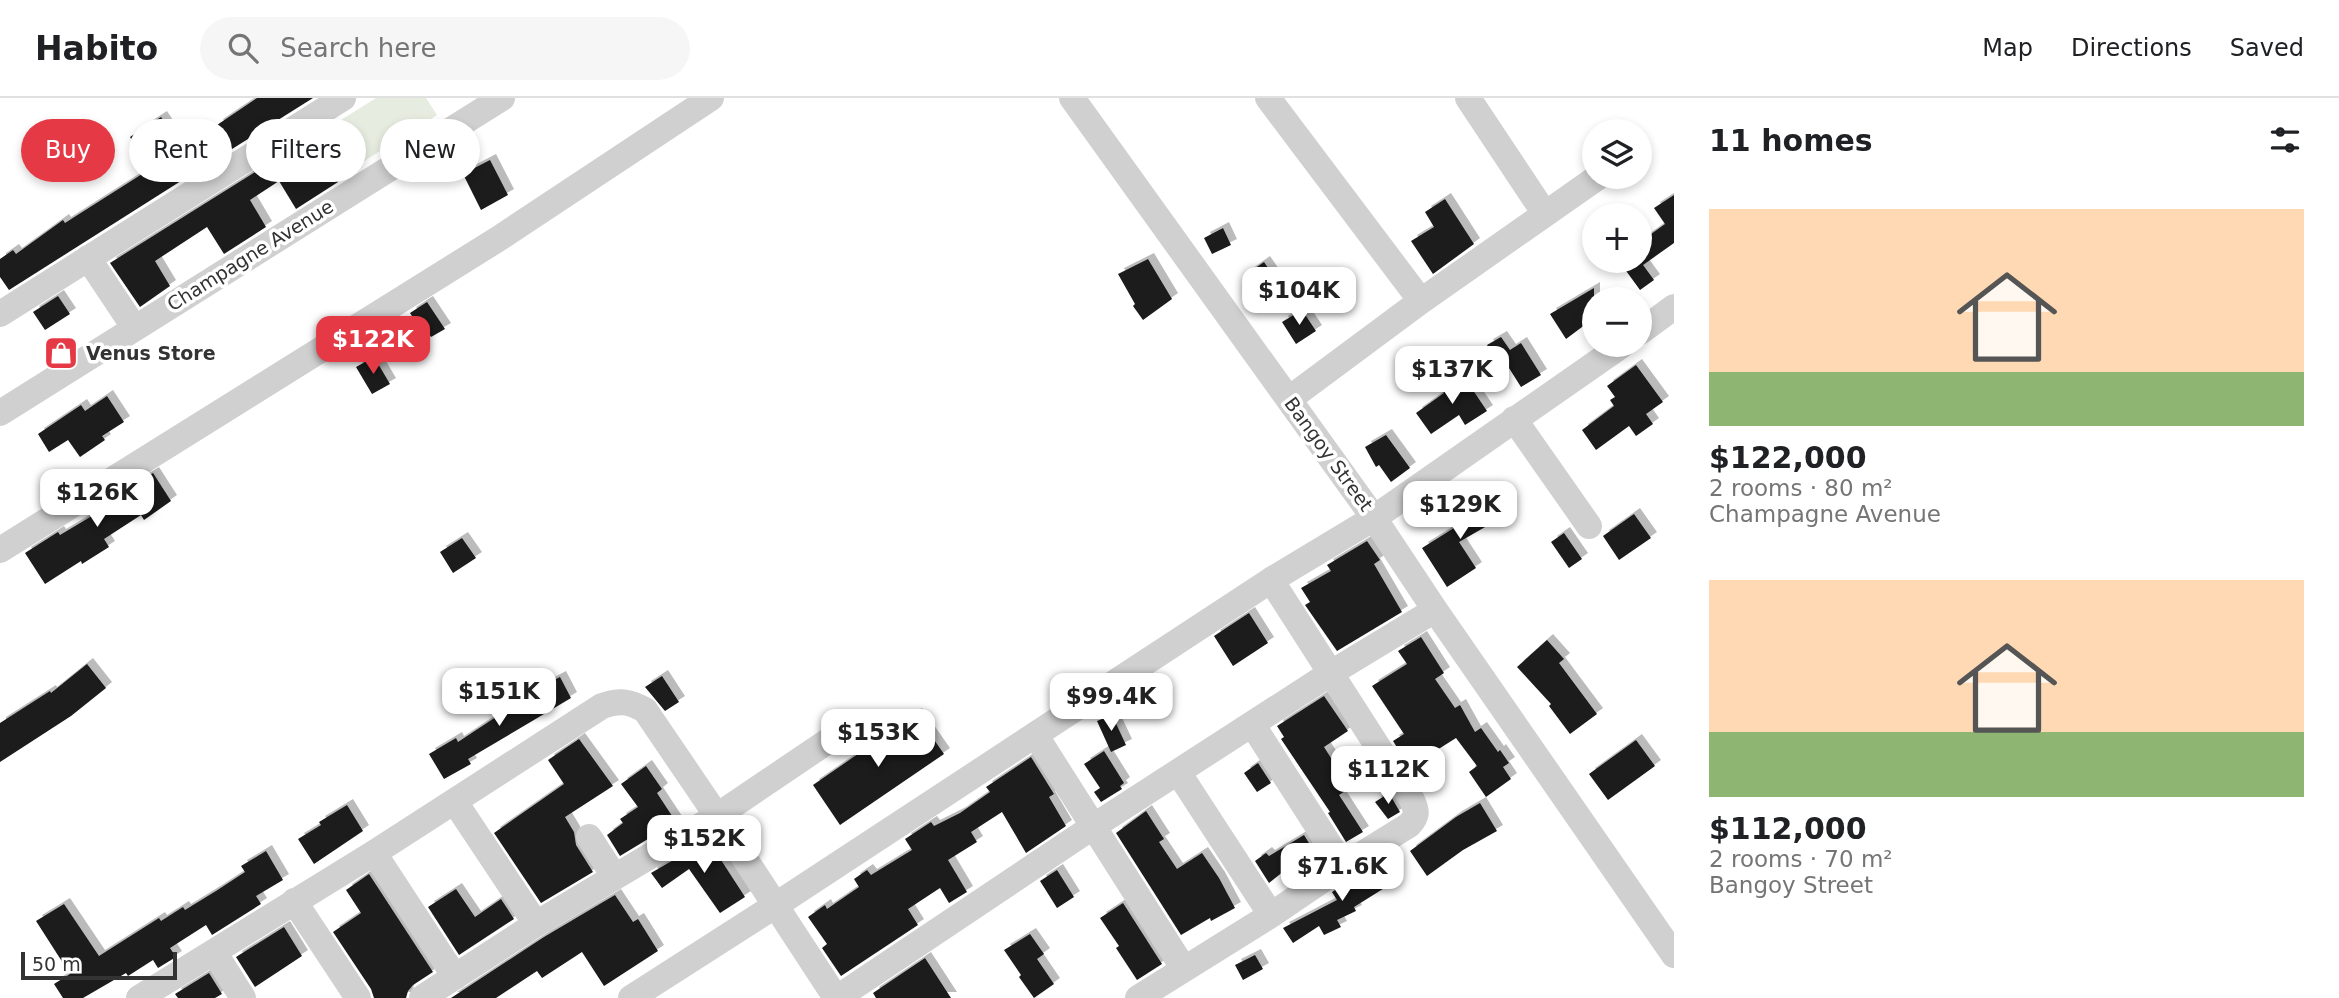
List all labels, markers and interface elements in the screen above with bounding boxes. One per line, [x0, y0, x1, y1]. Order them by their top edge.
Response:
search box [200, 17, 690, 80]
text: Habito [35, 29, 158, 68]
icon: search [224, 29, 262, 67]
text: Search here [280, 33, 436, 63]
text: Map [1982, 34, 2033, 62]
text: Directions [2071, 34, 2192, 62]
text: Saved [2230, 34, 2304, 62]
chip: Buy [21, 119, 115, 182]
chip: Rent [129, 119, 232, 182]
chip: Filters [246, 119, 366, 182]
chip: New [380, 119, 480, 182]
map controls [1582, 119, 1652, 357]
button: layers [1582, 119, 1652, 189]
icon: filters [2266, 121, 2304, 159]
text: 11 homes [1709, 123, 1873, 158]
street label: Champagne Avenue [163, 195, 337, 315]
button: + [1582, 203, 1652, 273]
icon: home [1944, 254, 2070, 380]
pin: $104K [1250, 268, 1348, 327]
text: $104K [1258, 277, 1340, 303]
button: − [1582, 287, 1652, 357]
pin: $122K [324, 316, 422, 376]
text: $122K [332, 326, 414, 352]
shop icon: Venus Store [42, 334, 80, 372]
place label: Venus Store [86, 342, 216, 364]
pin: $137K [1403, 346, 1501, 406]
text: $137K [1411, 356, 1493, 382]
street label: Bangoy Street [1280, 393, 1378, 515]
text: $122,000 [1709, 440, 1867, 475]
pin: $126K [48, 470, 146, 529]
text: 2 rooms · 80 m² [1709, 475, 1893, 501]
text: $126K [56, 479, 138, 505]
pin: $129K [1411, 482, 1509, 541]
text: $129K [1419, 491, 1501, 517]
text: Champagne Avenue [1709, 501, 1941, 527]
icon: home [1944, 625, 2070, 751]
pin: $151K [450, 668, 548, 728]
pin: $99.4K [1054, 674, 1168, 733]
text: $151K [458, 678, 540, 704]
text: $99.4K [1066, 683, 1156, 709]
pin: $153K [829, 710, 927, 769]
text: $153K [837, 719, 919, 745]
pin: $112K [1339, 746, 1437, 806]
text: $112K [1347, 756, 1429, 782]
text: $112,000 [1709, 811, 1867, 846]
pin: $152K [655, 816, 753, 875]
text: $152K [663, 825, 745, 851]
pin: $71.6K [1285, 844, 1399, 903]
text: 2 rooms · 70 m² [1709, 846, 1893, 872]
text: $71.6K [1297, 853, 1387, 879]
text: Bangoy Street [1709, 872, 1873, 898]
scale bar [21, 949, 177, 981]
text: 50 m [32, 953, 81, 975]

